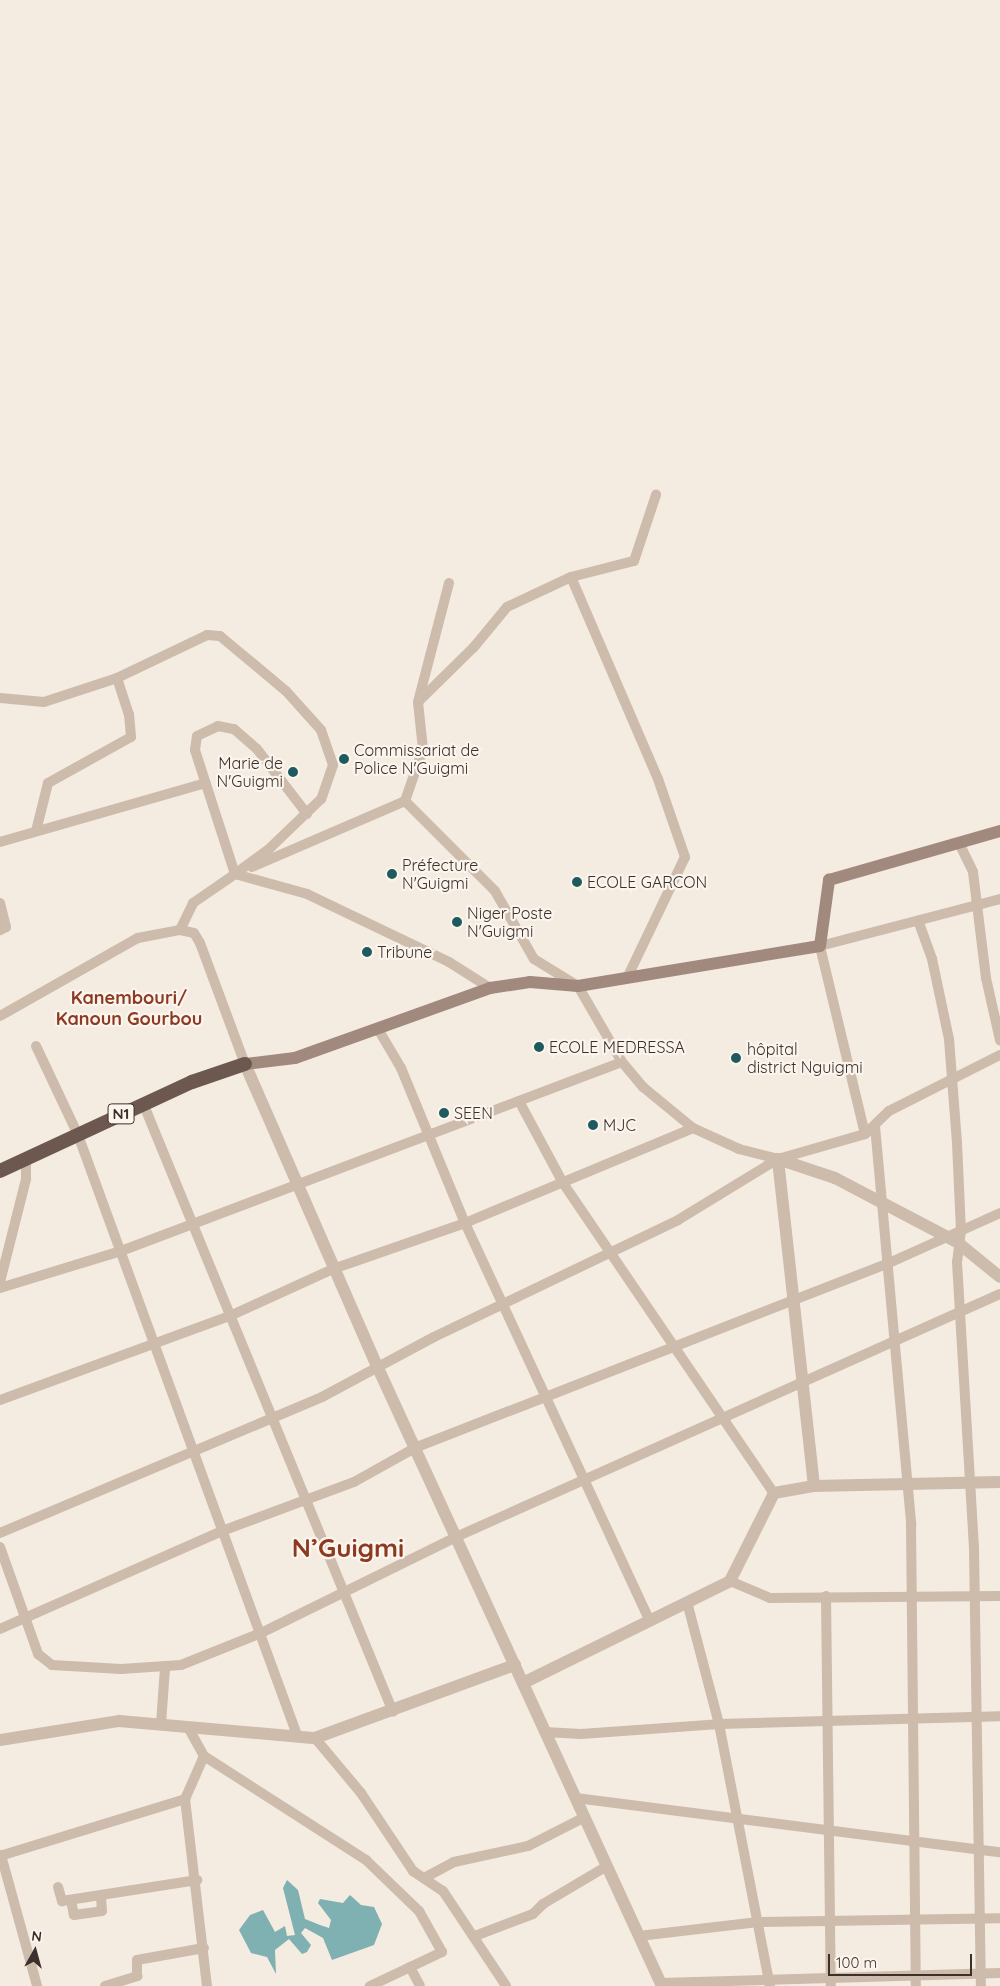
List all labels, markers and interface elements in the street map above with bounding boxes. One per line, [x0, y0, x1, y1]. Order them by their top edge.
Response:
place label: Commissariat de Police N'Guigmi [354, 740, 479, 778]
place label: Marie de N'Guigmi [217, 753, 283, 791]
marker: Commissariat de Police N'Guigmi [338, 753, 350, 765]
marker: Marie de N'Guigmi [287, 766, 299, 778]
place label: Préfecture N'Guigmi [402, 855, 478, 893]
marker: Préfecture N'Guigmi [386, 868, 398, 880]
place label: ECOLE GARCON [587, 872, 707, 892]
marker: ECOLE GARCON [571, 876, 583, 888]
place label: Niger Poste N'Guigmi [467, 903, 552, 941]
marker: Niger Poste N'Guigmi [451, 916, 463, 928]
place label: Tribune [377, 942, 432, 962]
marker: Tribune [361, 946, 373, 958]
district label: Kanembouri/ Kanoun Gourbou [56, 988, 202, 1030]
place label: ECOLE MEDRESSA [549, 1037, 685, 1057]
place label: hôpital district Nguigmi [747, 1039, 863, 1077]
marker: ECOLE MEDRESSA [533, 1041, 545, 1053]
marker: hôpital district Nguigmi [729, 1051, 743, 1065]
road number: N1 [107, 1102, 135, 1126]
place label: SEEN [454, 1103, 493, 1123]
marker: SEEN [438, 1107, 450, 1119]
place label: MJC [603, 1115, 636, 1135]
marker: MJC [587, 1119, 599, 1131]
district label: N’Guigmi [292, 1532, 404, 1564]
north arrow [10, 1926, 60, 1976]
text: N [31, 1927, 43, 1946]
scale bar [830, 1944, 974, 1976]
text: 100 m [836, 1953, 877, 1972]

